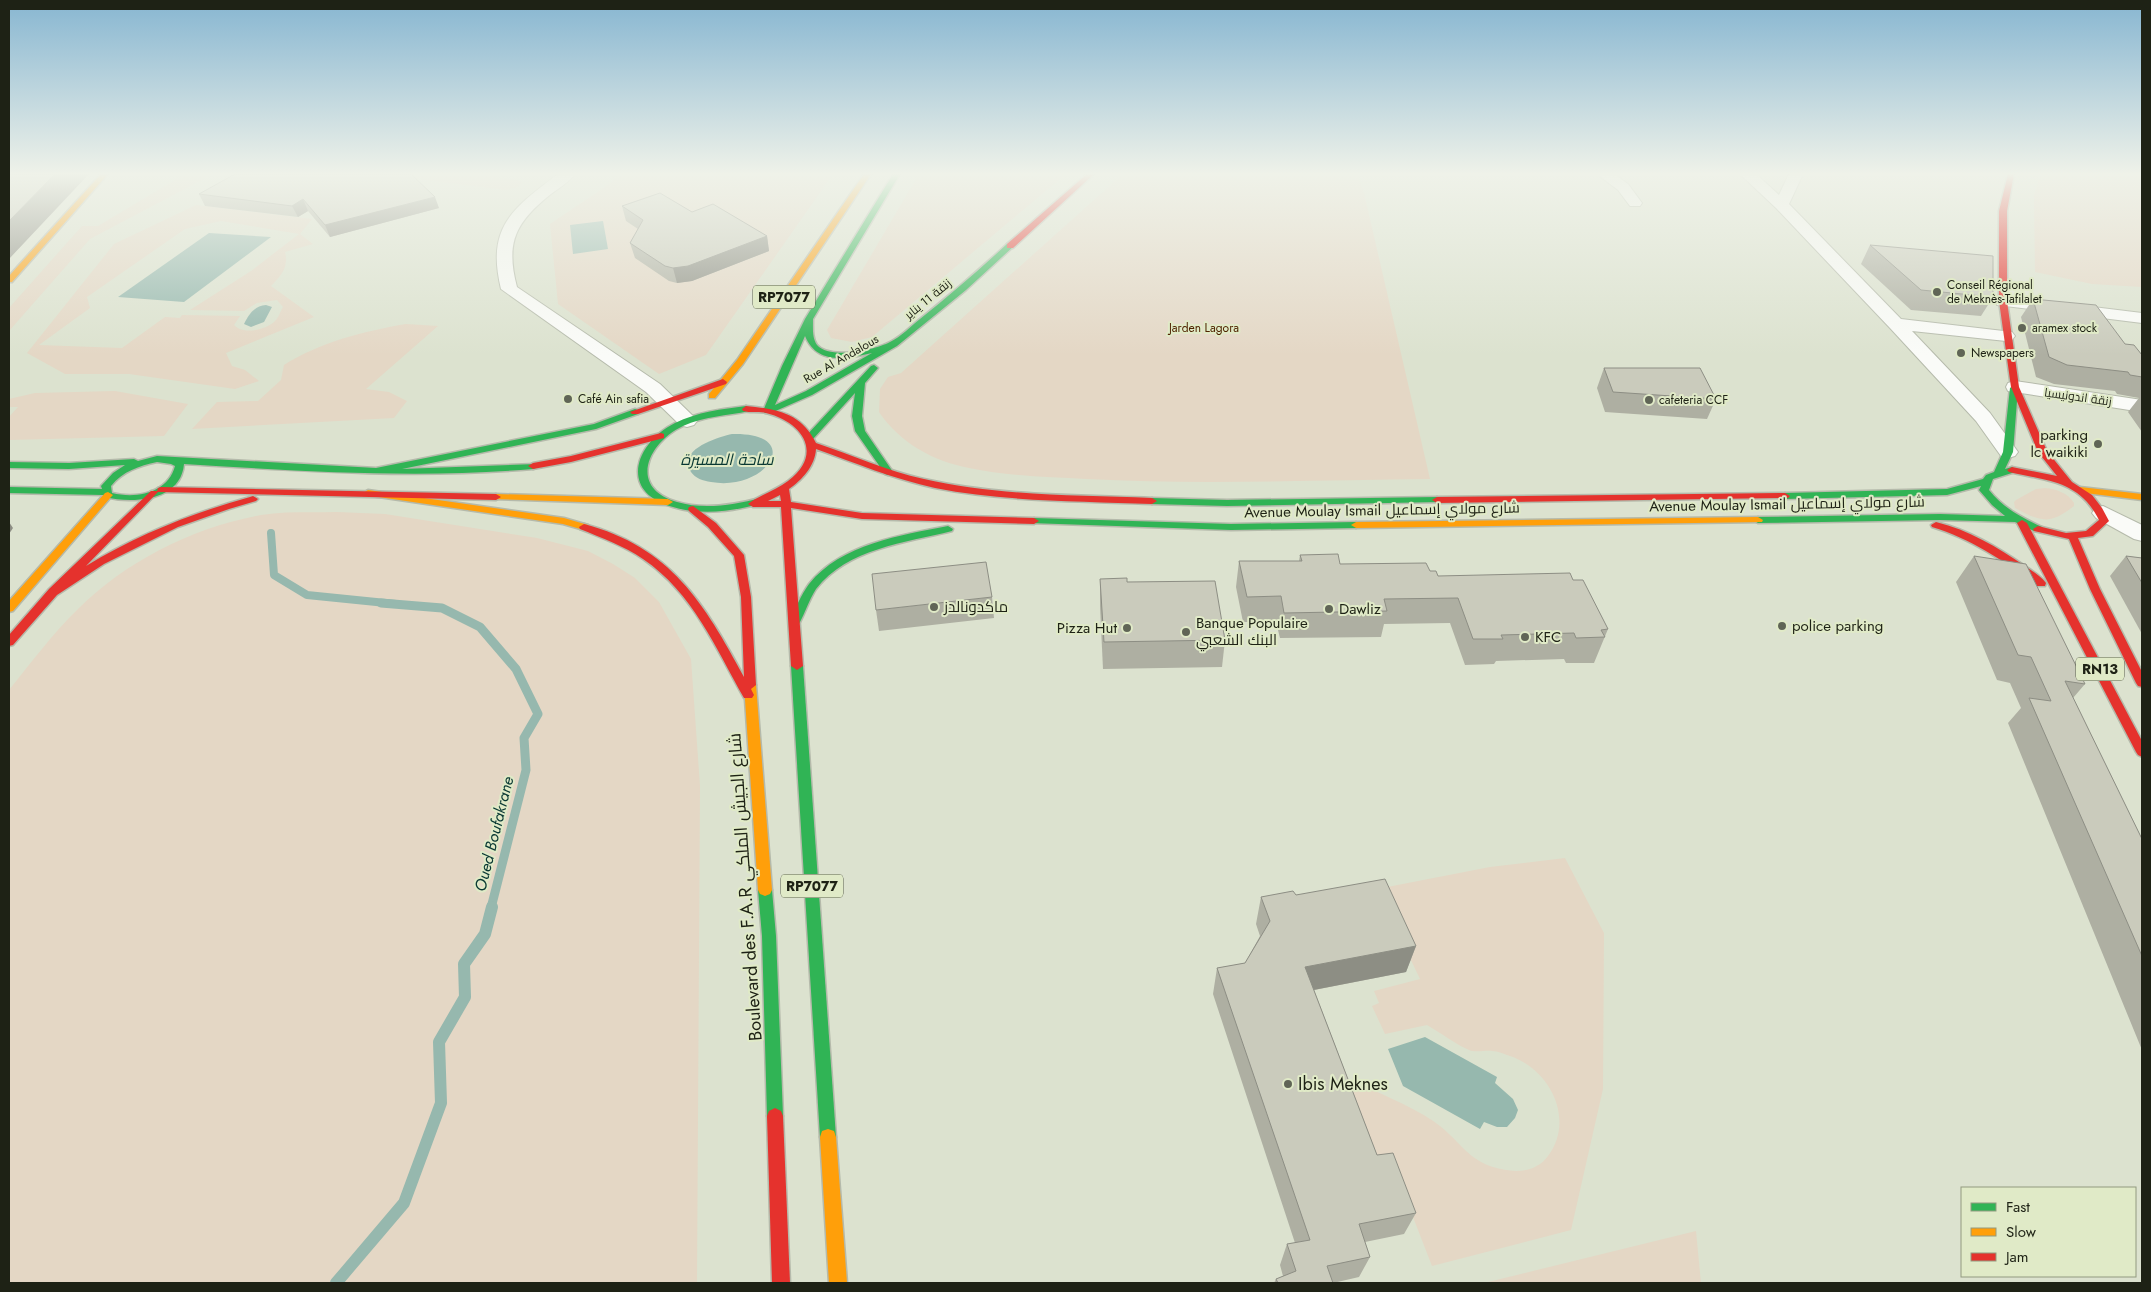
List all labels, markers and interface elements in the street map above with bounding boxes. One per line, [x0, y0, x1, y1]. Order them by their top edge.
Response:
street label: زنقة 11 يناير [900, 274, 955, 324]
place label: Conseil Régional de Meknès-Tafilalet [1947, 276, 2042, 308]
road number: RP7077 [753, 286, 815, 308]
marker: Conseil Régional de Meknès-Tafilalet [1931, 286, 1943, 298]
park label: Jarden Lagora [1167, 319, 1239, 337]
place label: aramex stock [2032, 319, 2098, 337]
marker: aramex stock [2016, 322, 2028, 334]
street label: Rue Al Andalous [800, 330, 882, 388]
place label: Newspapers [1971, 344, 2034, 362]
marker: Newspapers [1955, 347, 1967, 359]
street label: زنقة اندونيسيا [2043, 383, 2113, 411]
place label: Café Ain safia [578, 390, 649, 408]
place label: cafeteria CCF [1659, 391, 1728, 409]
marker: Café Ain safia [562, 393, 574, 405]
marker: cafeteria CCF [1643, 394, 1655, 406]
place label: parking lc waikiki [2031, 424, 2088, 463]
marker: parking lc waikiki [2092, 438, 2104, 450]
water label: ساحة المسيرة [680, 448, 774, 471]
street label: Avenue Moulay Ismail شارع مولاي إسماعيل [1649, 491, 1925, 518]
street label: Avenue Moulay Ismail شارع مولاي إسماعيل [1244, 497, 1520, 524]
place label: ماكدونالدز [943, 596, 1008, 618]
place label: Dawliz [1339, 598, 1381, 620]
marker: ماكدونالدز [928, 601, 940, 613]
marker: Dawliz [1323, 603, 1335, 615]
place label: Banque Populaire البنك الشعبي [1196, 612, 1308, 652]
place label: police parking [1792, 615, 1883, 637]
place label: Pizza Hut [1057, 617, 1117, 639]
marker: police parking [1776, 620, 1788, 632]
marker: Pizza Hut [1121, 622, 1133, 634]
marker: Banque Populaire البنك الشعبي [1180, 626, 1192, 638]
place label: KFC [1535, 626, 1561, 648]
marker: KFC [1519, 631, 1531, 643]
road number: RN13 [2076, 658, 2124, 681]
street label: Boulevard des F.A.R شارع الجيش الملكي [721, 732, 770, 1042]
water label: Oued Boufakrane [469, 774, 519, 894]
road number: RP7077 [781, 874, 843, 898]
place label: Ibis Meknes [1298, 1071, 1388, 1097]
marker: Ibis Meknes [1282, 1078, 1294, 1090]
legend [1961, 1187, 2136, 1277]
text: Fast [2006, 1196, 2030, 1218]
text: Slow [2006, 1221, 2037, 1243]
text: Jam [2004, 1246, 2029, 1268]

